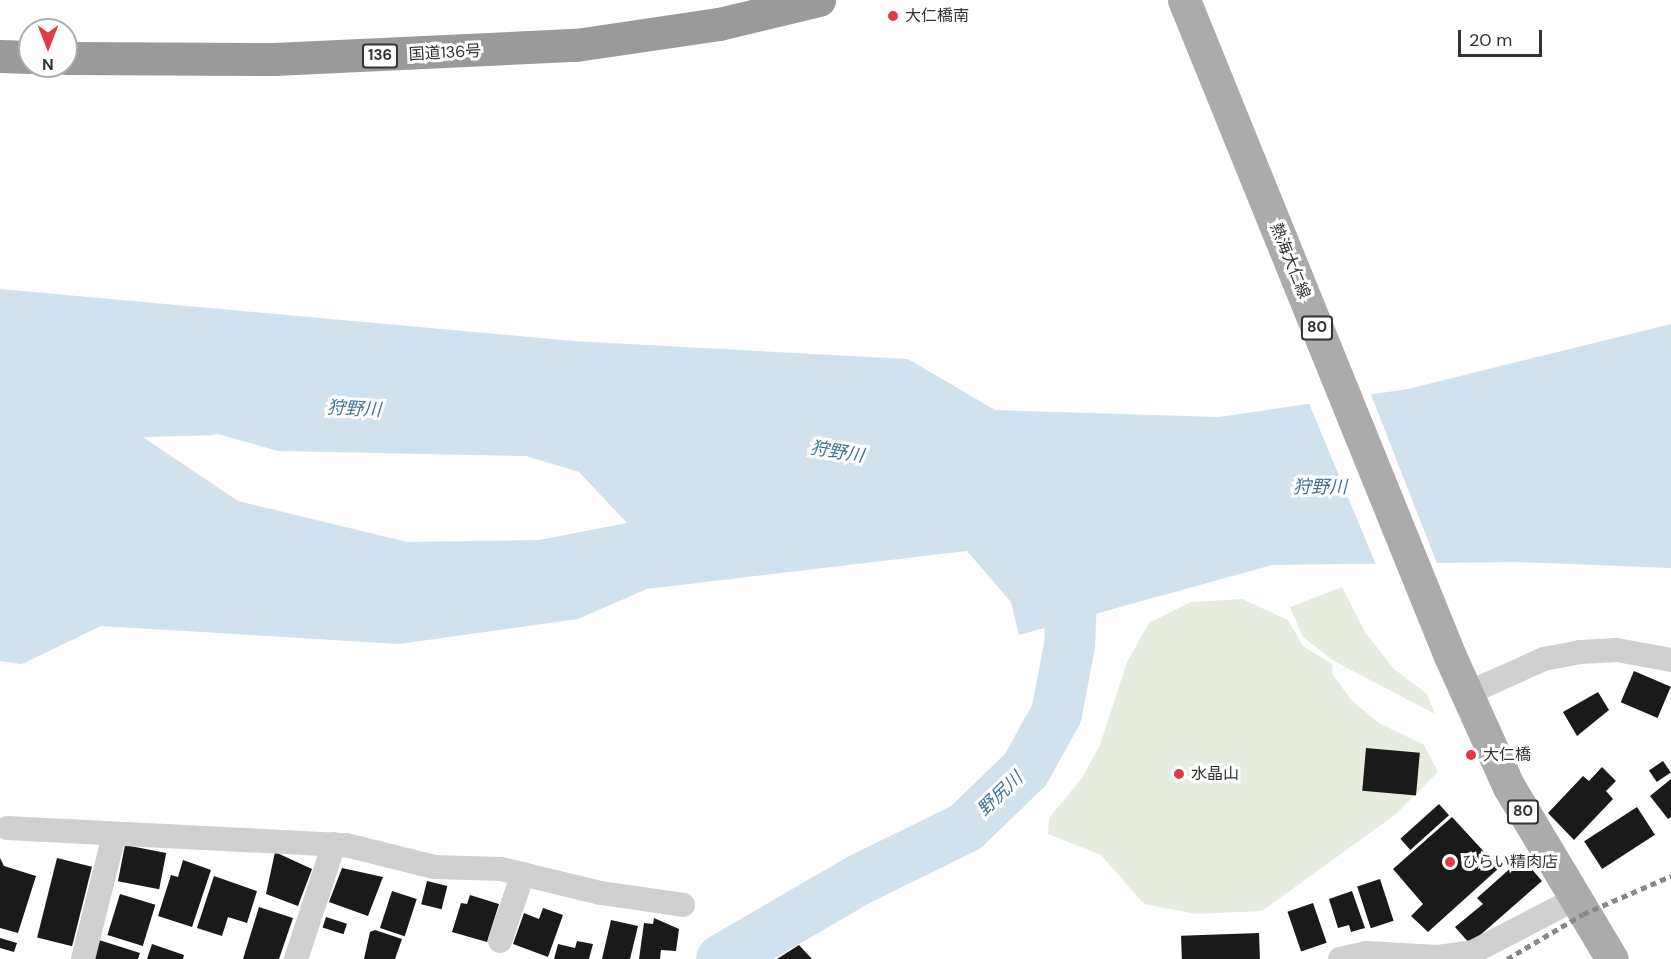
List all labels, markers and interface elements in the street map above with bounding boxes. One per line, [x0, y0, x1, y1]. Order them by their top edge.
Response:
place label: 大仁橋南 [905, 6, 969, 26]
marker: 大仁橋南 [886, 9, 900, 23]
north arrow [18, 18, 78, 78]
scale bar [1461, 18, 1545, 56]
text: 20 m [1469, 28, 1512, 52]
street label: 国道136号 [408, 42, 482, 64]
road number: 136 [360, 44, 400, 68]
text: N [42, 54, 54, 75]
street label: 熱海大仁線 [1266, 220, 1314, 302]
road number: 80 [1300, 316, 1334, 340]
water label: 狩野川 [326, 397, 382, 421]
water label: 狩野川 [809, 437, 865, 467]
water label: 狩野川 [1293, 476, 1347, 498]
place label: 大仁橋 [1483, 745, 1531, 765]
marker: 大仁橋 [1464, 748, 1478, 762]
place label: 水晶山 [1191, 764, 1239, 784]
water label: 野尻川 [973, 767, 1027, 821]
marker: 水晶山 [1172, 767, 1186, 781]
road number: 80 [1506, 800, 1540, 824]
place label: ひらい精肉店 [1462, 852, 1558, 872]
marker: ひらい精肉店 [1443, 855, 1457, 869]

